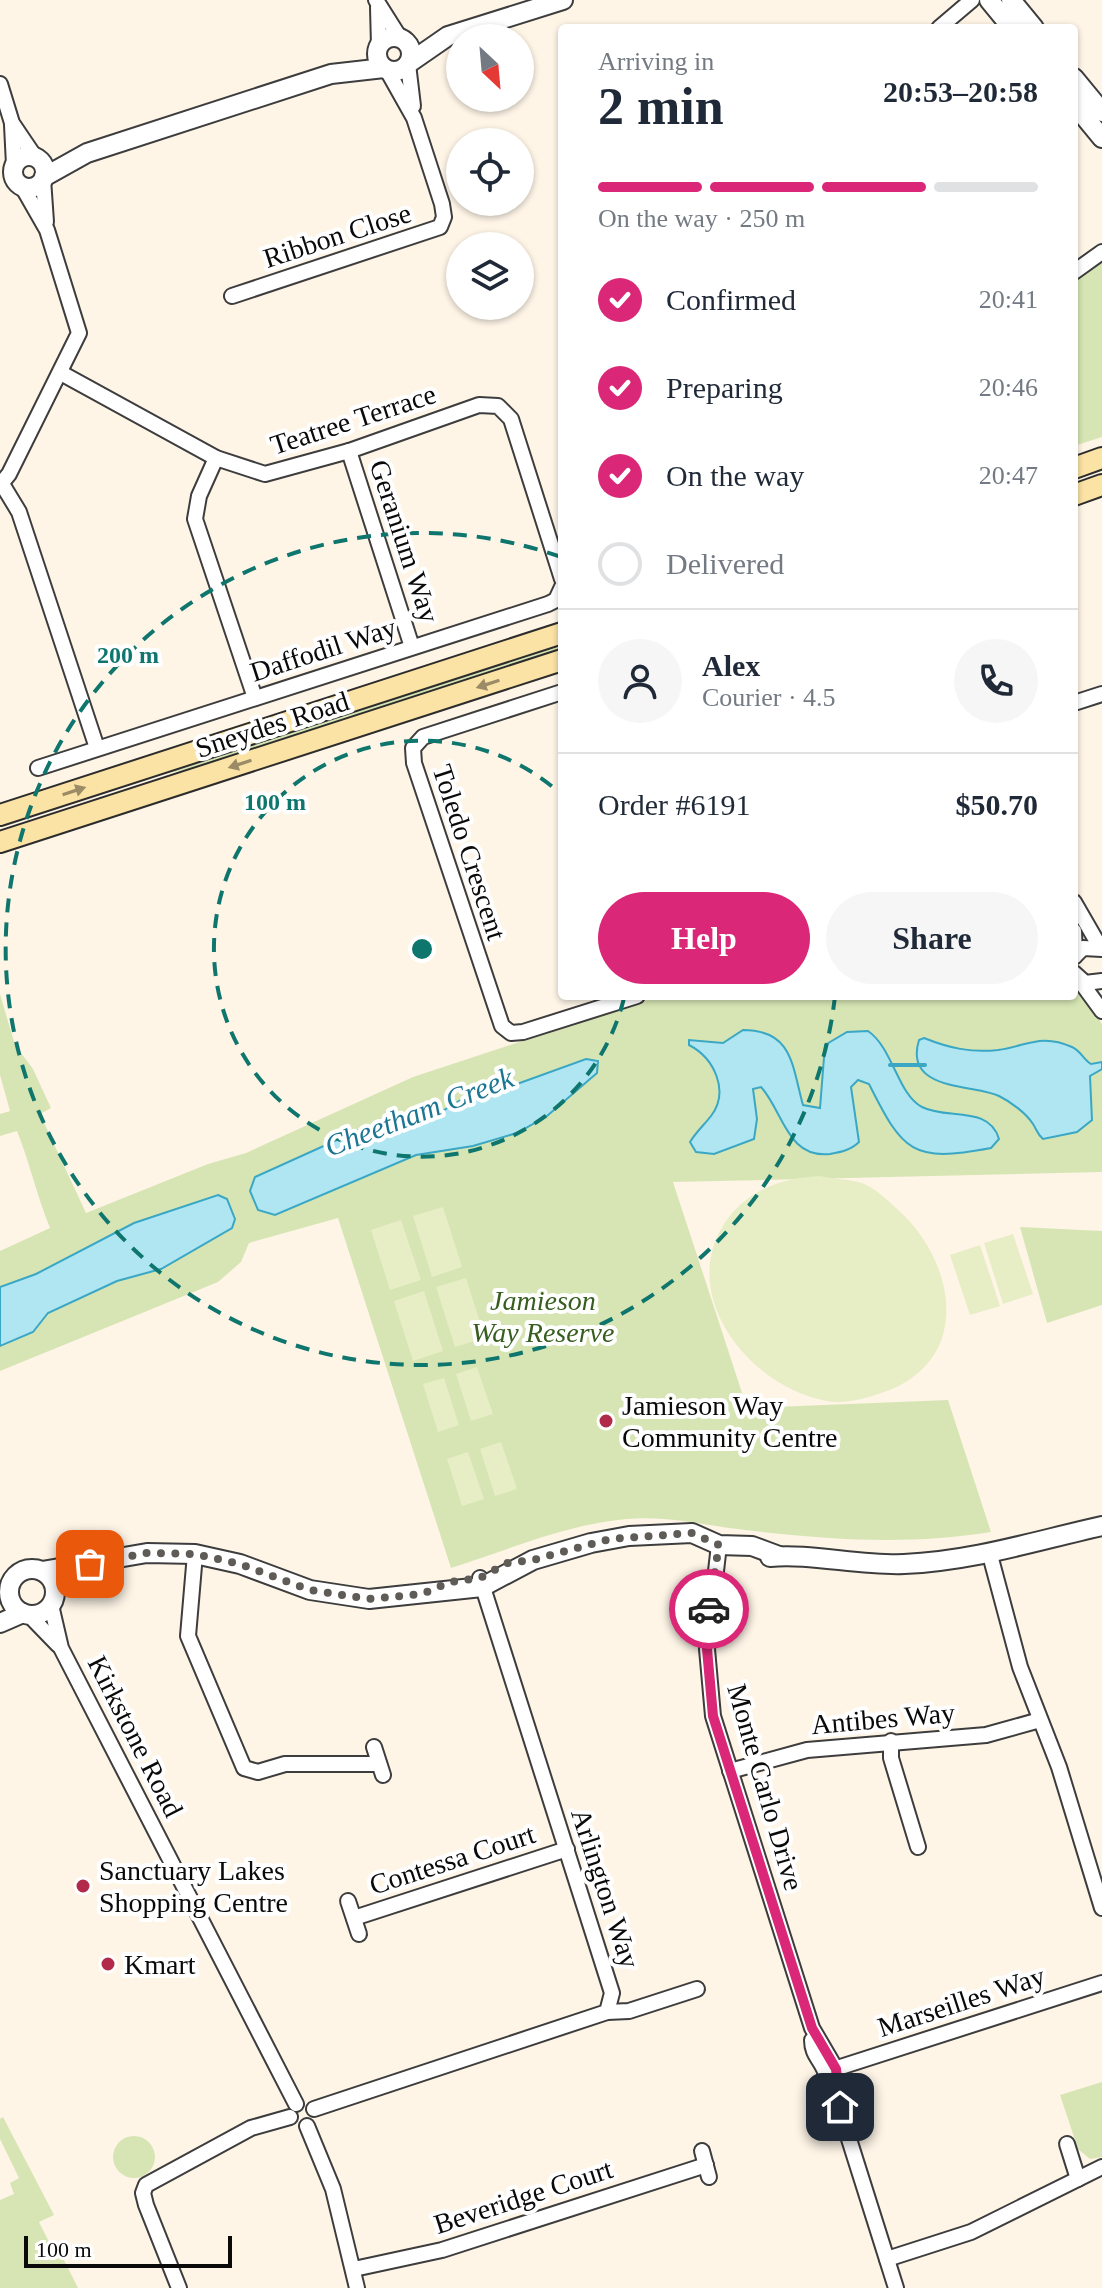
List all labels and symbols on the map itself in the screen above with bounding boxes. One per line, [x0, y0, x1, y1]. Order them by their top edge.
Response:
north arrow [446, 24, 534, 112]
street label: Ribbon Close [259, 197, 415, 274]
street label: Teatree Terrace [267, 378, 440, 461]
street label: Geranium Way [364, 456, 445, 626]
street label: Daffodil Way [246, 611, 400, 688]
text: 200 m [97, 642, 159, 668]
one-way arrow [475, 678, 499, 691]
street label: Sneydes Road [192, 685, 353, 764]
one-way arrow [228, 758, 252, 771]
street label: Toledo Crescent [427, 761, 513, 944]
one-way arrow [63, 784, 87, 796]
text: 100 m [244, 789, 306, 815]
centre of rings [408, 935, 436, 963]
water label: Cheetham Creek [320, 1060, 519, 1163]
park label: Jamieson Way Reserve [472, 1285, 614, 1348]
place label: Jamieson Way Community Centre [622, 1390, 837, 1453]
marker: Jamieson Way Community Centre [597, 1412, 615, 1430]
pin [56, 1530, 124, 1598]
courier [669, 1569, 749, 1649]
street label: Kirkstone Road [82, 1651, 189, 1822]
street label: Monte Carlo Drive [721, 1680, 810, 1894]
street label: Antibes Way [810, 1697, 956, 1740]
street label: Arlington Way [565, 1804, 646, 1972]
street label: Contessa Court [366, 1818, 539, 1901]
place label: Sanctuary Lakes Shopping Centre [99, 1855, 288, 1918]
marker: Sanctuary Lakes Shopping Centre [74, 1877, 92, 1895]
place label: Kmart [124, 1949, 196, 1980]
marker: Kmart [99, 1955, 117, 1973]
street label: Marseilles Way [874, 1960, 1049, 2043]
pin [806, 2073, 874, 2141]
street label: Beveridge Court [430, 2153, 617, 2240]
scale bar [24, 2232, 232, 2268]

